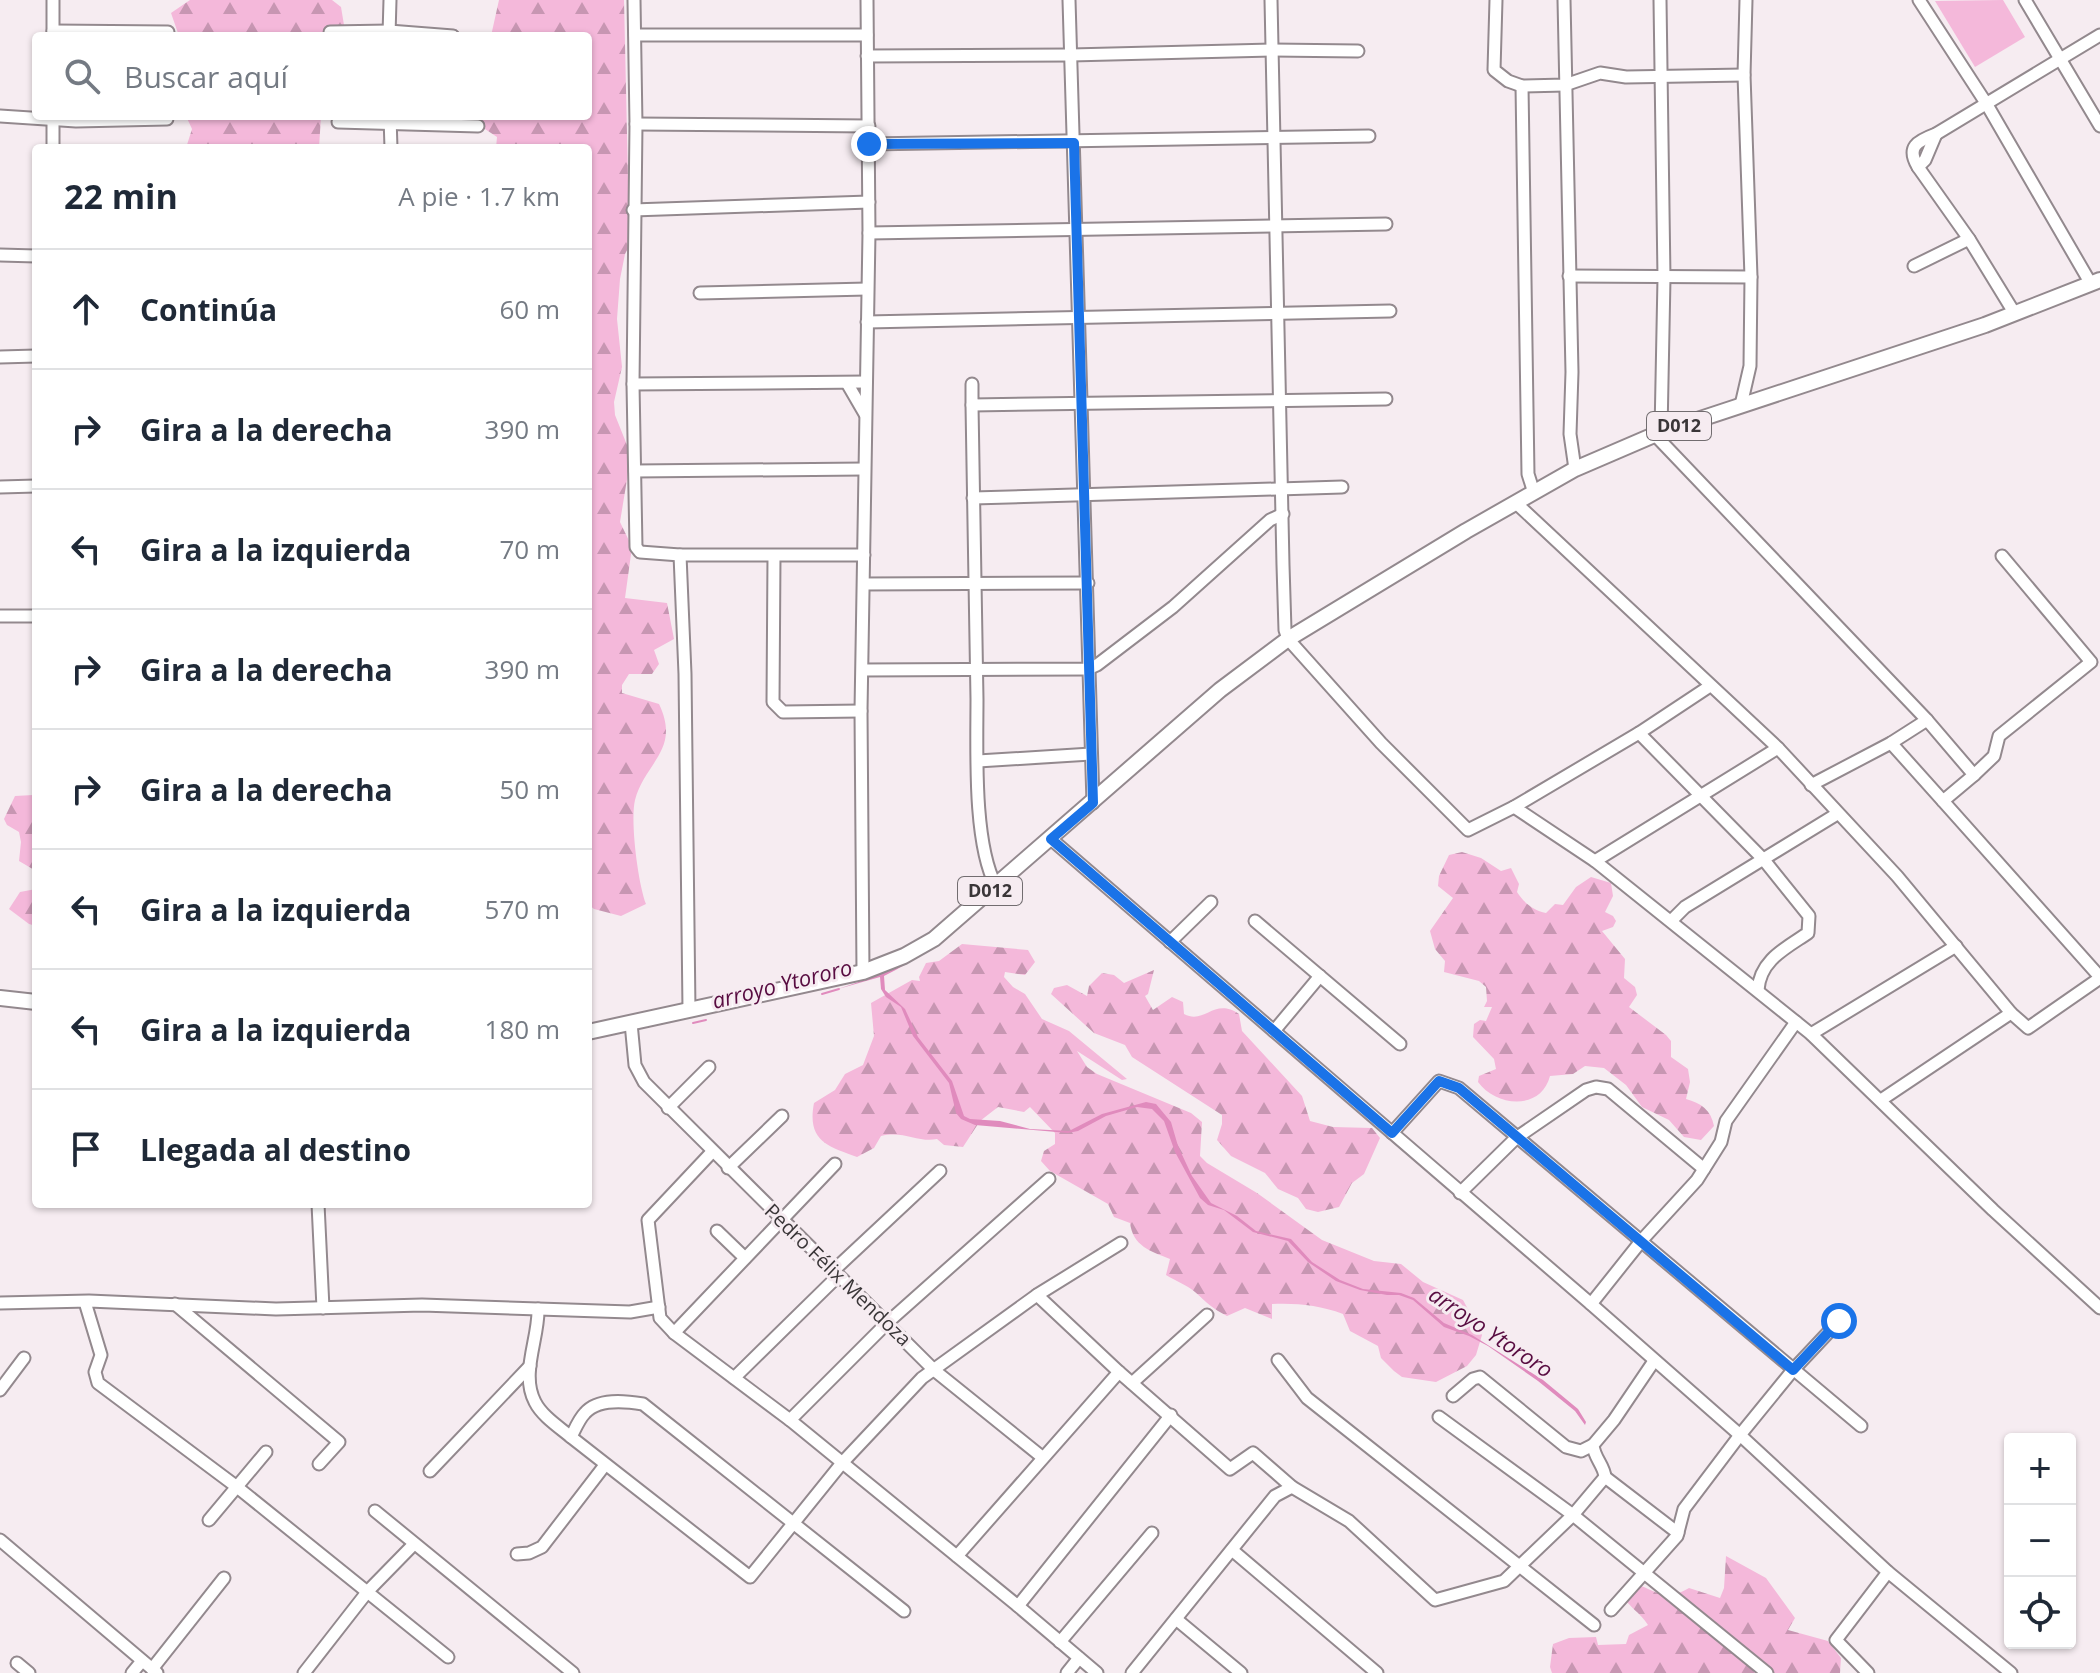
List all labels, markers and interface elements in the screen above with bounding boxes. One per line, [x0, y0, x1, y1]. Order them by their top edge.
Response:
search box [32, 32, 592, 120]
icon: search [60, 54, 104, 98]
text: Buscar aquí [124, 56, 288, 97]
route end [851, 126, 887, 162]
text: 22 min [64, 173, 178, 219]
text: A pie · 1.7 km [398, 178, 560, 214]
icon: ahead [64, 287, 108, 331]
text: Continúa [140, 289, 277, 330]
text: 60 m [499, 291, 560, 327]
icon: right [64, 407, 108, 451]
text: Gira a la derecha [140, 409, 393, 450]
text: 390 m [485, 411, 560, 447]
road number: D012 [1647, 412, 1711, 440]
icon: left [64, 527, 108, 571]
text: Gira a la izquierda [140, 529, 412, 570]
text: 70 m [499, 531, 560, 567]
icon: right [64, 647, 108, 691]
text: Gira a la derecha [140, 649, 393, 690]
text: 390 m [485, 651, 560, 687]
icon: right [64, 767, 108, 811]
text: Gira a la derecha [140, 769, 393, 810]
text: 50 m [499, 771, 560, 807]
road number: D012 [958, 877, 1022, 905]
icon: left [64, 887, 108, 931]
text: Gira a la izquierda [140, 889, 412, 930]
text: 570 m [485, 891, 560, 927]
water label: arroyo Ytororo [709, 951, 855, 1015]
icon: left [64, 1007, 108, 1051]
text: Gira a la izquierda [140, 1009, 412, 1050]
text: 180 m [485, 1011, 560, 1047]
icon: arrive [64, 1127, 108, 1171]
text: Llegada al destino [140, 1129, 411, 1170]
street label: Pedro Félix Mendoza [759, 1197, 918, 1352]
water label: arroyo Ytororo [1424, 1279, 1559, 1384]
route start [1821, 1303, 1857, 1339]
map controls [2004, 1433, 2076, 1649]
button: + [2004, 1433, 2076, 1505]
button: − [2004, 1505, 2076, 1577]
button: locate [2004, 1577, 2076, 1649]

